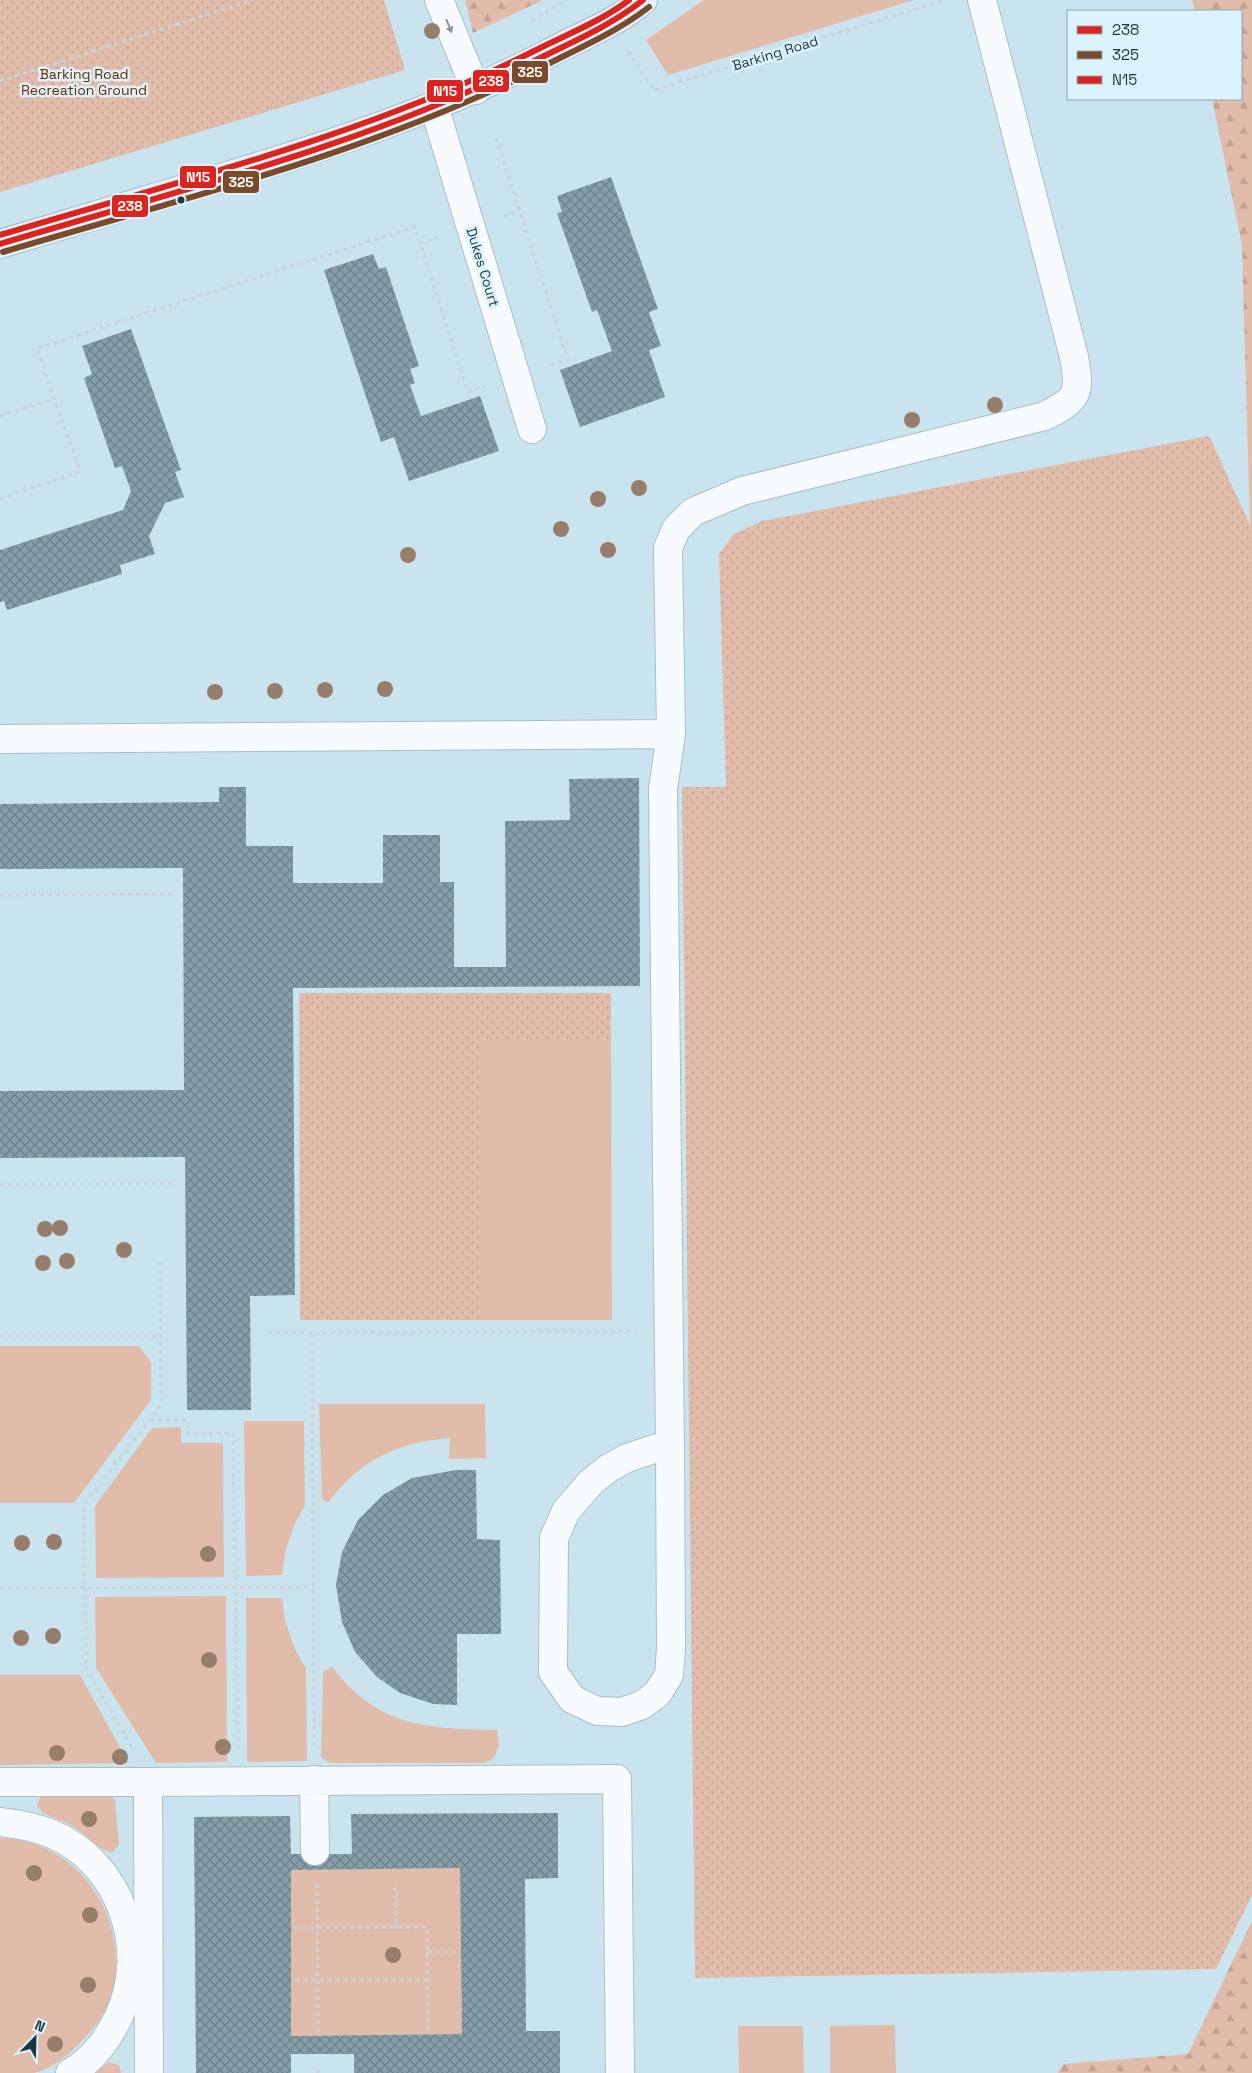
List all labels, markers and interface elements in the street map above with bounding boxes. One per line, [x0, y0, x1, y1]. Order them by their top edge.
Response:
legend [1067, 10, 1242, 100]
one-way arrow [446, 19, 454, 33]
text: 238 [1112, 20, 1139, 39]
street label: Barking Road [730, 31, 820, 75]
text: 325 [1112, 45, 1139, 64]
line badge: 325 [511, 60, 549, 84]
text: 325 [517, 63, 543, 81]
park label: Barking Road Recreation Ground [21, 65, 147, 99]
line badge: 238 [472, 69, 510, 93]
text: N15 [1112, 70, 1137, 89]
text: 238 [478, 72, 504, 90]
line badge: N15 [426, 79, 464, 103]
text: N15 [433, 82, 457, 100]
line badge: N15 [179, 165, 217, 189]
text: N15 [186, 168, 210, 186]
line badge: 325 [222, 170, 260, 194]
text: 325 [228, 173, 254, 191]
line badge: 238 [111, 194, 149, 218]
unlabelled marker [176, 195, 186, 205]
text: 238 [117, 197, 143, 215]
street label: Dukes Court [462, 225, 504, 309]
north arrow [10, 2013, 60, 2063]
text: N [32, 2016, 48, 2036]

